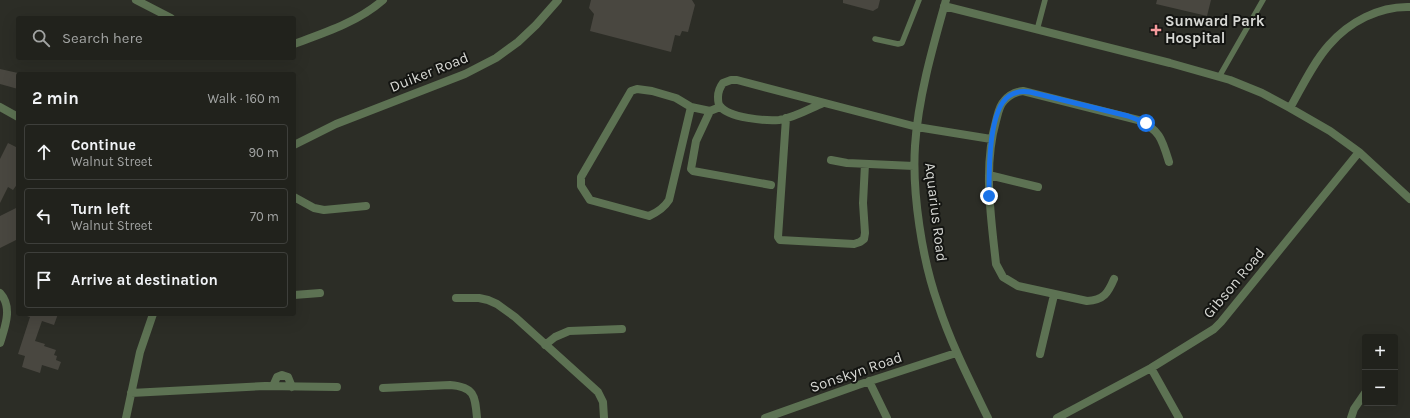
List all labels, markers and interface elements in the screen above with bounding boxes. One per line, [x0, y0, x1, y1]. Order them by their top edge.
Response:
place label: Sunward Park Hospital [1165, 12, 1265, 47]
search box [16, 16, 296, 60]
marker: Sunward Park Hospital [1150, 24, 1162, 36]
icon: search [30, 27, 52, 49]
text: Search here [62, 29, 143, 47]
street label: Duiker Road [387, 48, 471, 96]
text: 2 min [32, 88, 79, 108]
text: Walk · 160 m [207, 91, 280, 106]
route start [1137, 114, 1155, 132]
text: Continue [71, 136, 136, 154]
icon: ahead [33, 141, 55, 163]
text: 90 m [248, 145, 279, 160]
text: Walnut Street [71, 154, 152, 169]
street label: Aquarius Road [921, 161, 951, 263]
route end [980, 187, 998, 205]
text: Turn left [71, 200, 130, 218]
icon: left [33, 205, 55, 227]
text: 70 m [250, 209, 279, 224]
text: Walnut Street [71, 218, 152, 233]
street label: Gibson Road [1199, 244, 1269, 322]
icon: arrive [33, 269, 55, 291]
text: Arrive at destination [71, 271, 218, 289]
map controls [1362, 334, 1398, 406]
button: + [1362, 334, 1398, 370]
street label: Sonskyn Road [807, 348, 905, 396]
button: − [1362, 370, 1398, 406]

